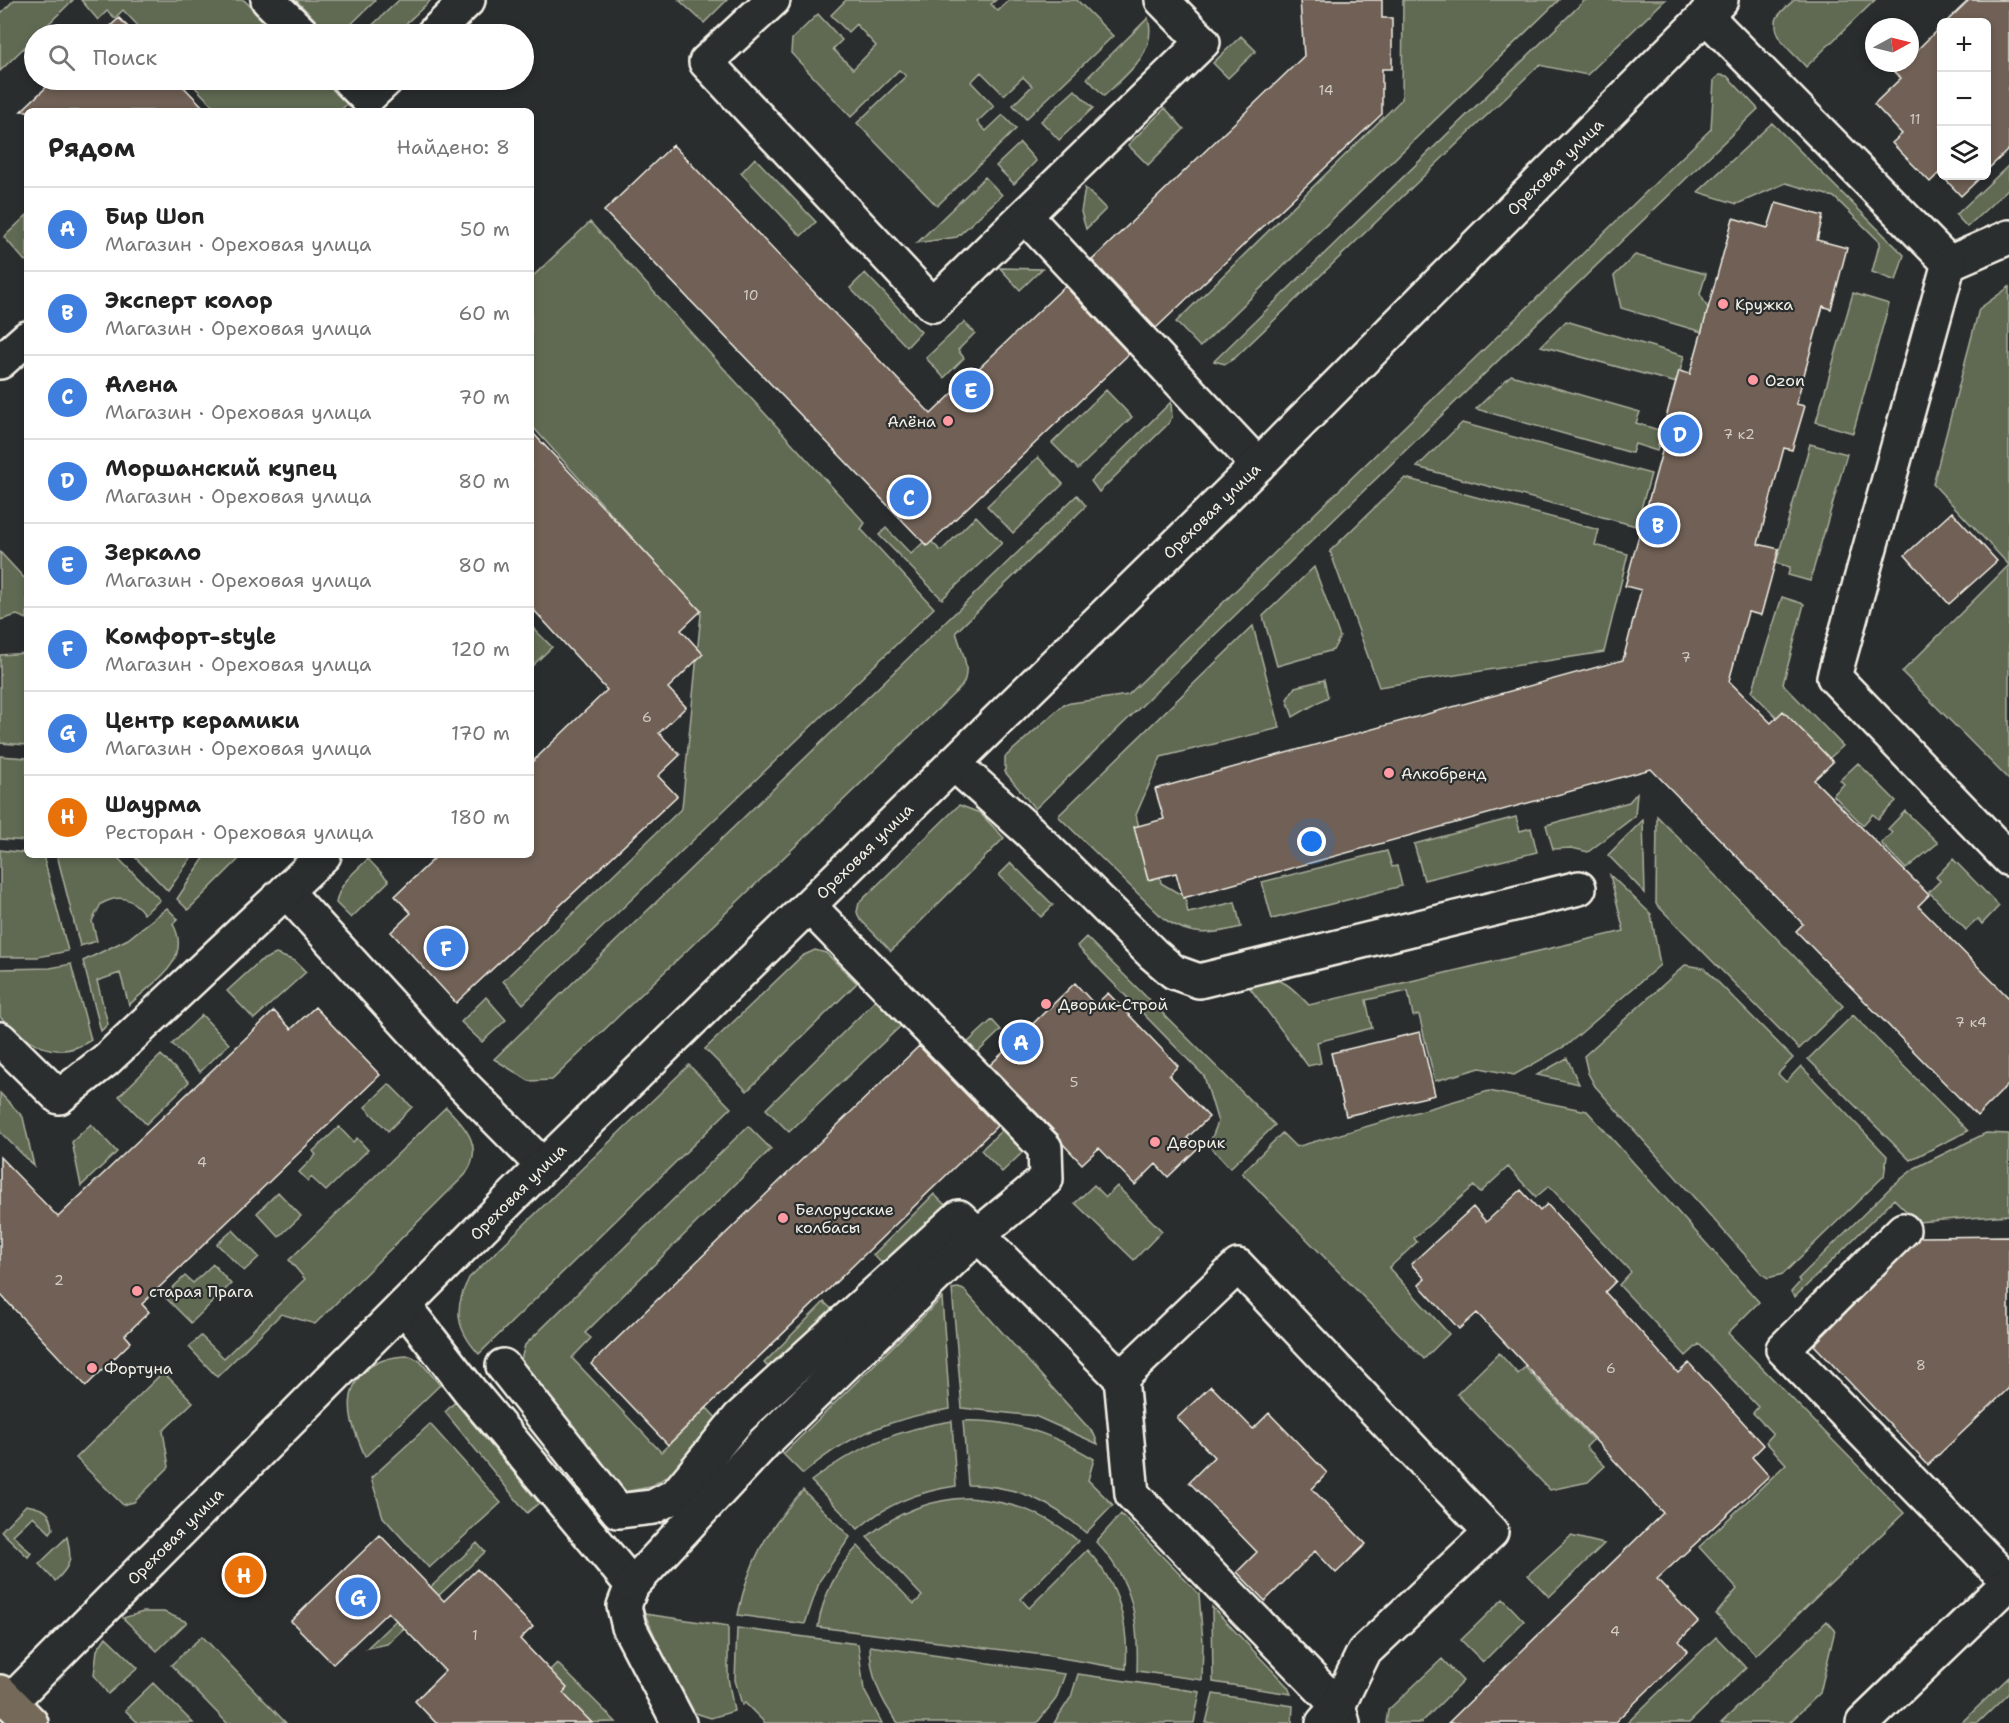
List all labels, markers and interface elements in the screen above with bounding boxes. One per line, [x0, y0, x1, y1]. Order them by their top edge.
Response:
north arrow [1865, 18, 1919, 72]
map controls [1937, 18, 1991, 180]
button: + [1937, 18, 1991, 72]
search box [24, 24, 534, 90]
icon: search [45, 41, 78, 74]
text: Поиск [93, 43, 157, 72]
button: − [1937, 72, 1991, 126]
house number: 14 [1318, 81, 1334, 99]
house number: 11 [1909, 110, 1921, 128]
street label: Ореховая улица [1502, 114, 1608, 220]
button: layers [1937, 126, 1991, 180]
text: Рядом [48, 130, 135, 165]
text: Найдено: 8 [397, 134, 510, 160]
text: Бир Шоп [105, 202, 205, 231]
text: A [60, 216, 75, 242]
text: 50 m [460, 216, 510, 242]
text: Магазин · Ореховая улица [105, 231, 372, 257]
text: Эксперт колор [105, 286, 273, 315]
house number: 10 [743, 286, 759, 304]
place label: Кружка [1735, 294, 1793, 315]
marker: Кружка [1716, 297, 1730, 311]
text: B [61, 300, 74, 326]
text: 60 m [458, 300, 510, 326]
text: Магазин · Ореховая улица [105, 315, 372, 341]
pin: E [952, 368, 990, 412]
text: Алена [105, 370, 178, 399]
place label: Ozon [1765, 370, 1805, 391]
marker: Ozon [1746, 373, 1760, 387]
text: C [61, 384, 74, 410]
text: 70 m [458, 384, 510, 410]
text: Магазин · Ореховая улица [105, 399, 372, 425]
place label: Алёна [887, 411, 936, 432]
pin: D [1660, 412, 1700, 456]
marker: Алёна [941, 414, 955, 428]
house number: 7 к2 [1723, 425, 1755, 443]
text: Моршанский купец [105, 454, 337, 483]
street label: Ореховая улица [1159, 459, 1265, 563]
text: D [60, 468, 75, 494]
text: 80 m [458, 468, 510, 494]
pin: C [890, 474, 928, 520]
text: Магазин · Ореховая улица [105, 483, 372, 509]
pin: B [1638, 502, 1678, 548]
text: Зеркало [105, 538, 201, 567]
text: E [61, 552, 74, 578]
text: 80 m [458, 552, 510, 578]
text: Магазин · Ореховая улица [105, 567, 372, 593]
text: Комфорт-style [105, 622, 276, 651]
text: F [62, 636, 73, 662]
text: 120 m [451, 636, 510, 662]
house number: 7 [1681, 648, 1691, 666]
text: Магазин · Ореховая улица [105, 651, 372, 677]
text: Центр керамики [105, 706, 300, 735]
house number: 6 [642, 708, 652, 726]
text: G [59, 720, 76, 746]
text: 170 m [451, 720, 510, 746]
text: Магазин · Ореховая улица [105, 735, 372, 761]
place label: Алкобренд [1401, 763, 1487, 784]
marker: Алкобренд [1382, 766, 1396, 780]
text: Шаурма [105, 790, 201, 819]
street label: Ореховая улица [812, 799, 918, 904]
text: H [60, 804, 75, 830]
text: 180 m [450, 804, 510, 830]
text: Ресторан · Ореховая улица [105, 819, 374, 845]
your location [1297, 827, 1326, 856]
pin: F [426, 926, 466, 970]
place label: Дворик-Строй [1058, 994, 1168, 1015]
marker: Дворик-Строй [1039, 997, 1053, 1011]
house number: 7 к4 [1955, 1013, 1987, 1031]
pin: A [1002, 1020, 1040, 1064]
house number: 5 [1070, 1073, 1078, 1091]
place label: Дворик [1167, 1132, 1226, 1153]
marker: Дворик [1148, 1135, 1162, 1149]
street label: Ореховая улица [465, 1139, 571, 1245]
house number: 4 [197, 1153, 207, 1171]
place label: Белорусские колбасы [795, 1199, 894, 1238]
marker: Белорусские колбасы [776, 1211, 790, 1225]
house number: 2 [54, 1271, 64, 1289]
place label: старая Прага [149, 1281, 253, 1302]
marker: старая Прага [130, 1284, 144, 1298]
house number: 8 [1916, 1356, 1926, 1374]
place label: Фортуна [104, 1358, 173, 1379]
house number: 6 [1606, 1359, 1616, 1377]
marker: Фортуна [85, 1361, 99, 1375]
street label: Ореховая улица [123, 1483, 228, 1589]
pin: H [224, 1552, 264, 1598]
pin: G [338, 1574, 378, 1620]
house number: 4 [1610, 1622, 1620, 1640]
house number: 1 [472, 1626, 478, 1644]

